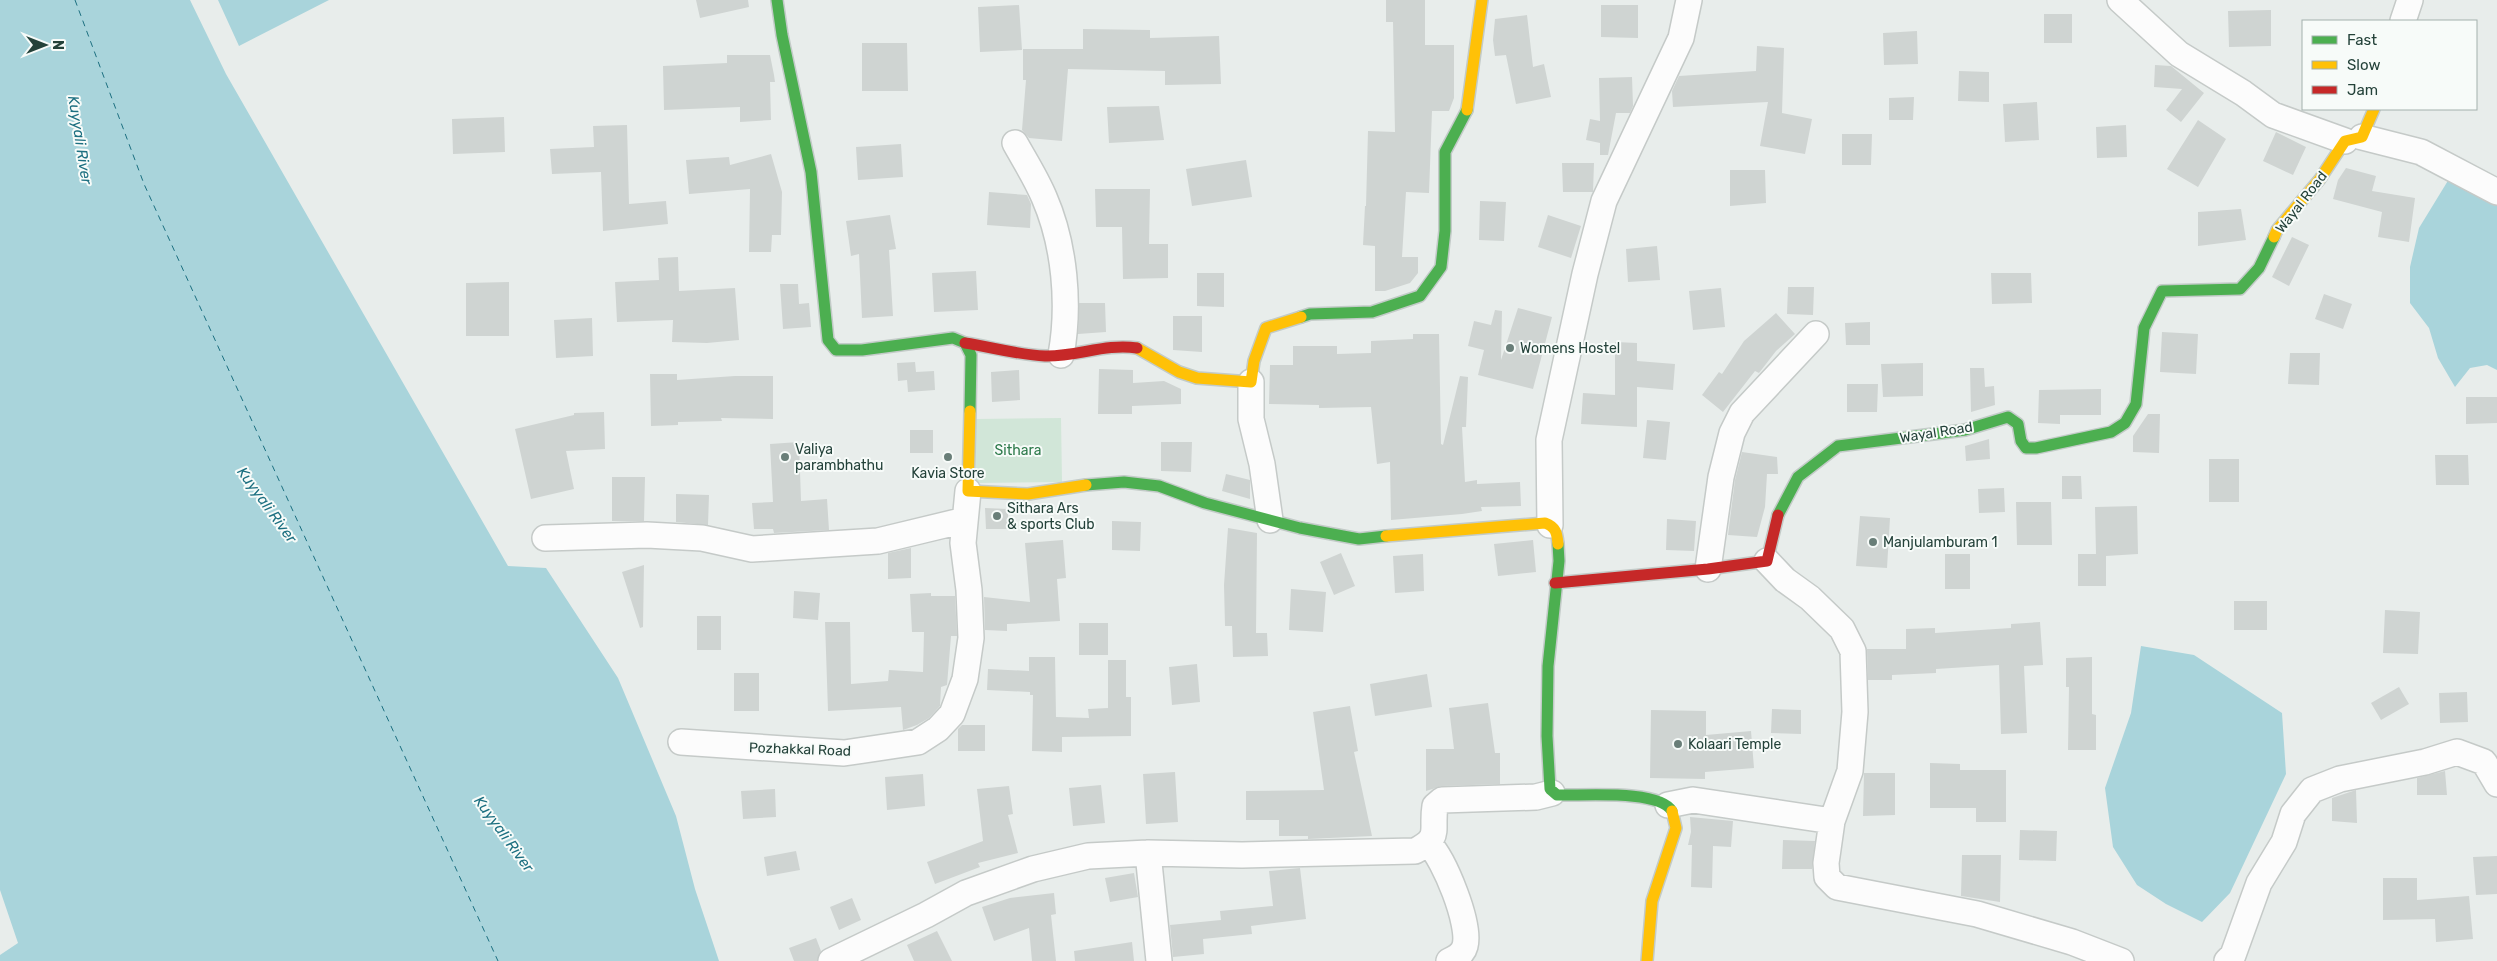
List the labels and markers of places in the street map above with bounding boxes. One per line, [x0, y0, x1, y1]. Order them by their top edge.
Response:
place label: Womens Hostel [1520, 340, 1620, 357]
marker: Womens Hostel [1504, 342, 1516, 354]
place label: Valiya parambhathu [795, 441, 883, 474]
marker: Valiya parambhathu [779, 451, 791, 463]
marker: Kavia Store [942, 451, 954, 463]
place label: Kavia Store [911, 465, 985, 482]
place label: Sithara Ars & sports Club [1007, 500, 1095, 533]
marker: Sithara Ars & sports Club [991, 510, 1003, 522]
place label: Manjulamburam 1 [1883, 534, 1997, 551]
marker: Manjulamburam 1 [1867, 536, 1879, 548]
place label: Kolaari Temple [1688, 736, 1781, 753]
marker: Kolaari Temple [1672, 738, 1684, 750]

